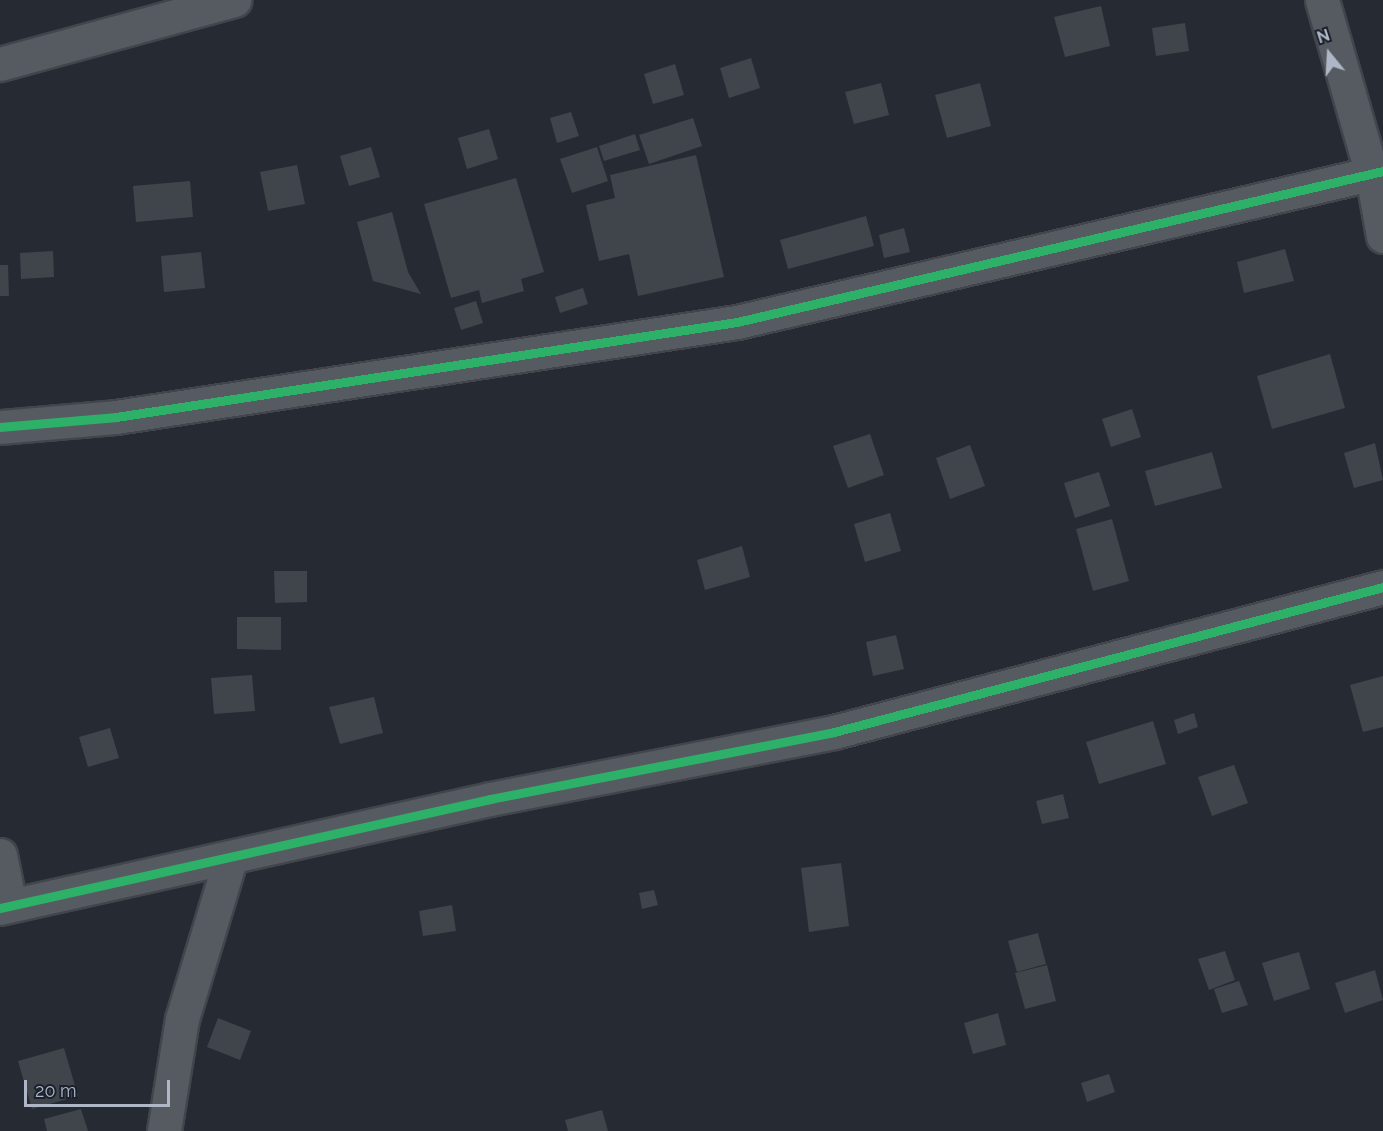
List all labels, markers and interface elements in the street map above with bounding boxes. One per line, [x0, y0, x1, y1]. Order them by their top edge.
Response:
north arrow [1299, 24, 1359, 84]
text: N [1315, 25, 1332, 47]
scale bar [27, 1068, 172, 1106]
text: 20 m [35, 1080, 77, 1101]

